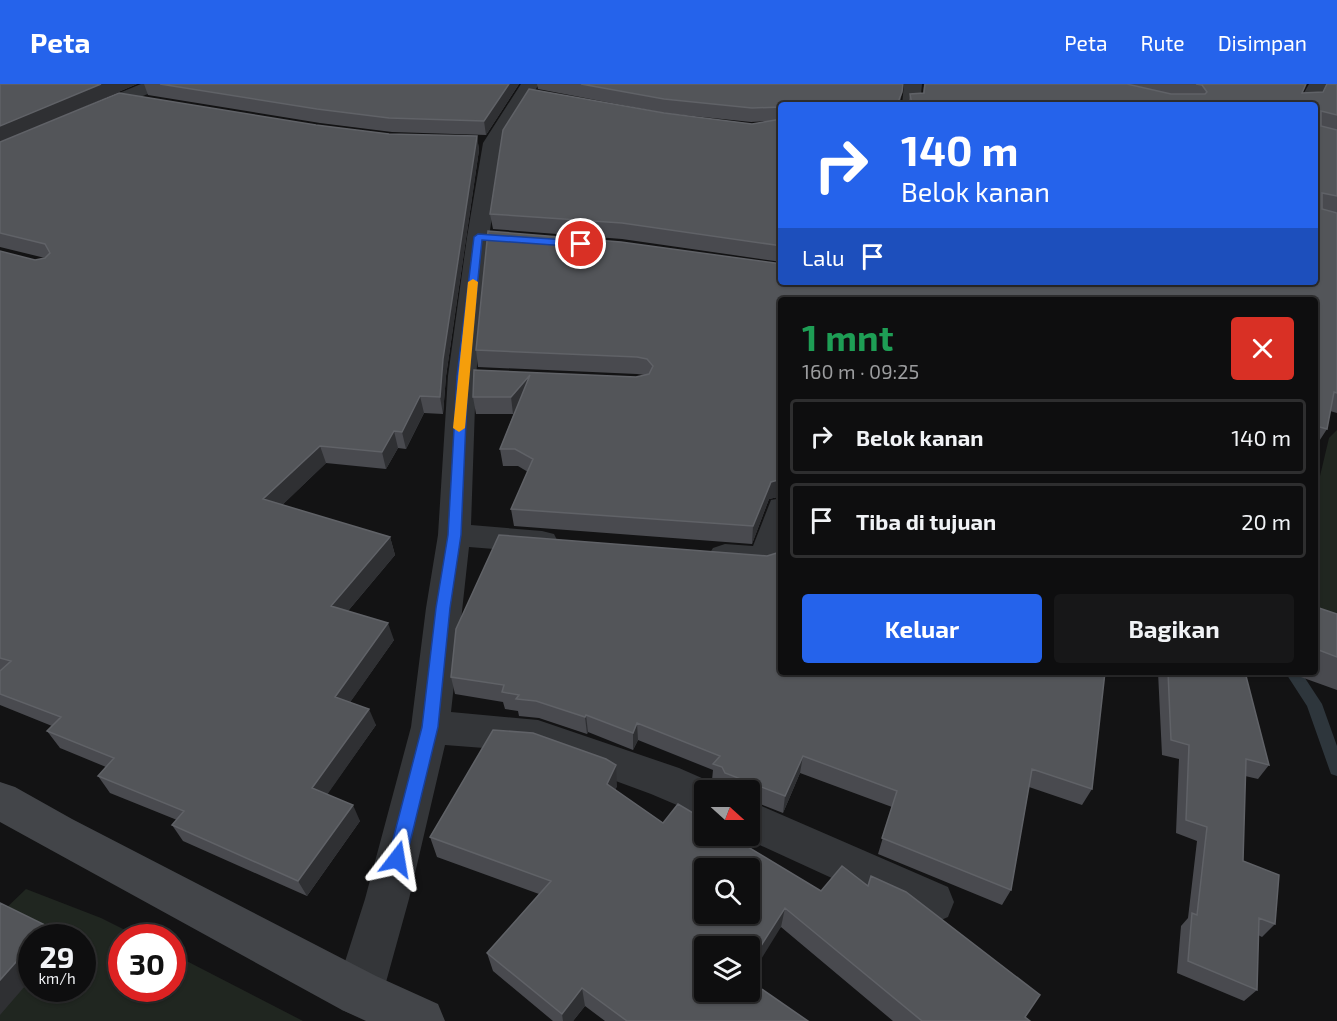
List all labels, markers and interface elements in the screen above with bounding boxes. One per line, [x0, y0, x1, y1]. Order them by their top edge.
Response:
text: Peta [30, 25, 90, 59]
text: Peta [1064, 30, 1107, 55]
text: Rute [1140, 30, 1185, 55]
text: Disimpan [1218, 30, 1307, 55]
text: 140 m [901, 124, 1018, 174]
icon: right [802, 126, 880, 204]
text: Belok kanan [901, 175, 1050, 207]
pin [555, 218, 606, 269]
icon: arrive [564, 227, 597, 260]
icon: arrive [856, 240, 889, 273]
text: Lalu [802, 244, 844, 270]
text: 1 mnt [802, 315, 893, 358]
button: close [1231, 317, 1294, 380]
text: 160 m · 09:25 [802, 359, 919, 383]
icon: right [805, 420, 838, 453]
text: Belok kanan [856, 424, 983, 450]
text: 140 m [1231, 424, 1291, 450]
icon: arrive [805, 504, 838, 537]
text: Tiba di tujuan [856, 508, 996, 534]
text: 20 m [1241, 508, 1291, 534]
button: Keluar [802, 594, 1042, 663]
button: Bagikan [1054, 594, 1294, 663]
north arrow [694, 780, 760, 846]
map controls [694, 780, 760, 1002]
position arrow [365, 827, 429, 891]
button: search [694, 858, 760, 924]
speed limit sign: 30 [108, 924, 186, 1002]
button: layers [694, 936, 760, 1002]
text: 29 [39, 938, 75, 974]
text: km/h [38, 969, 76, 987]

